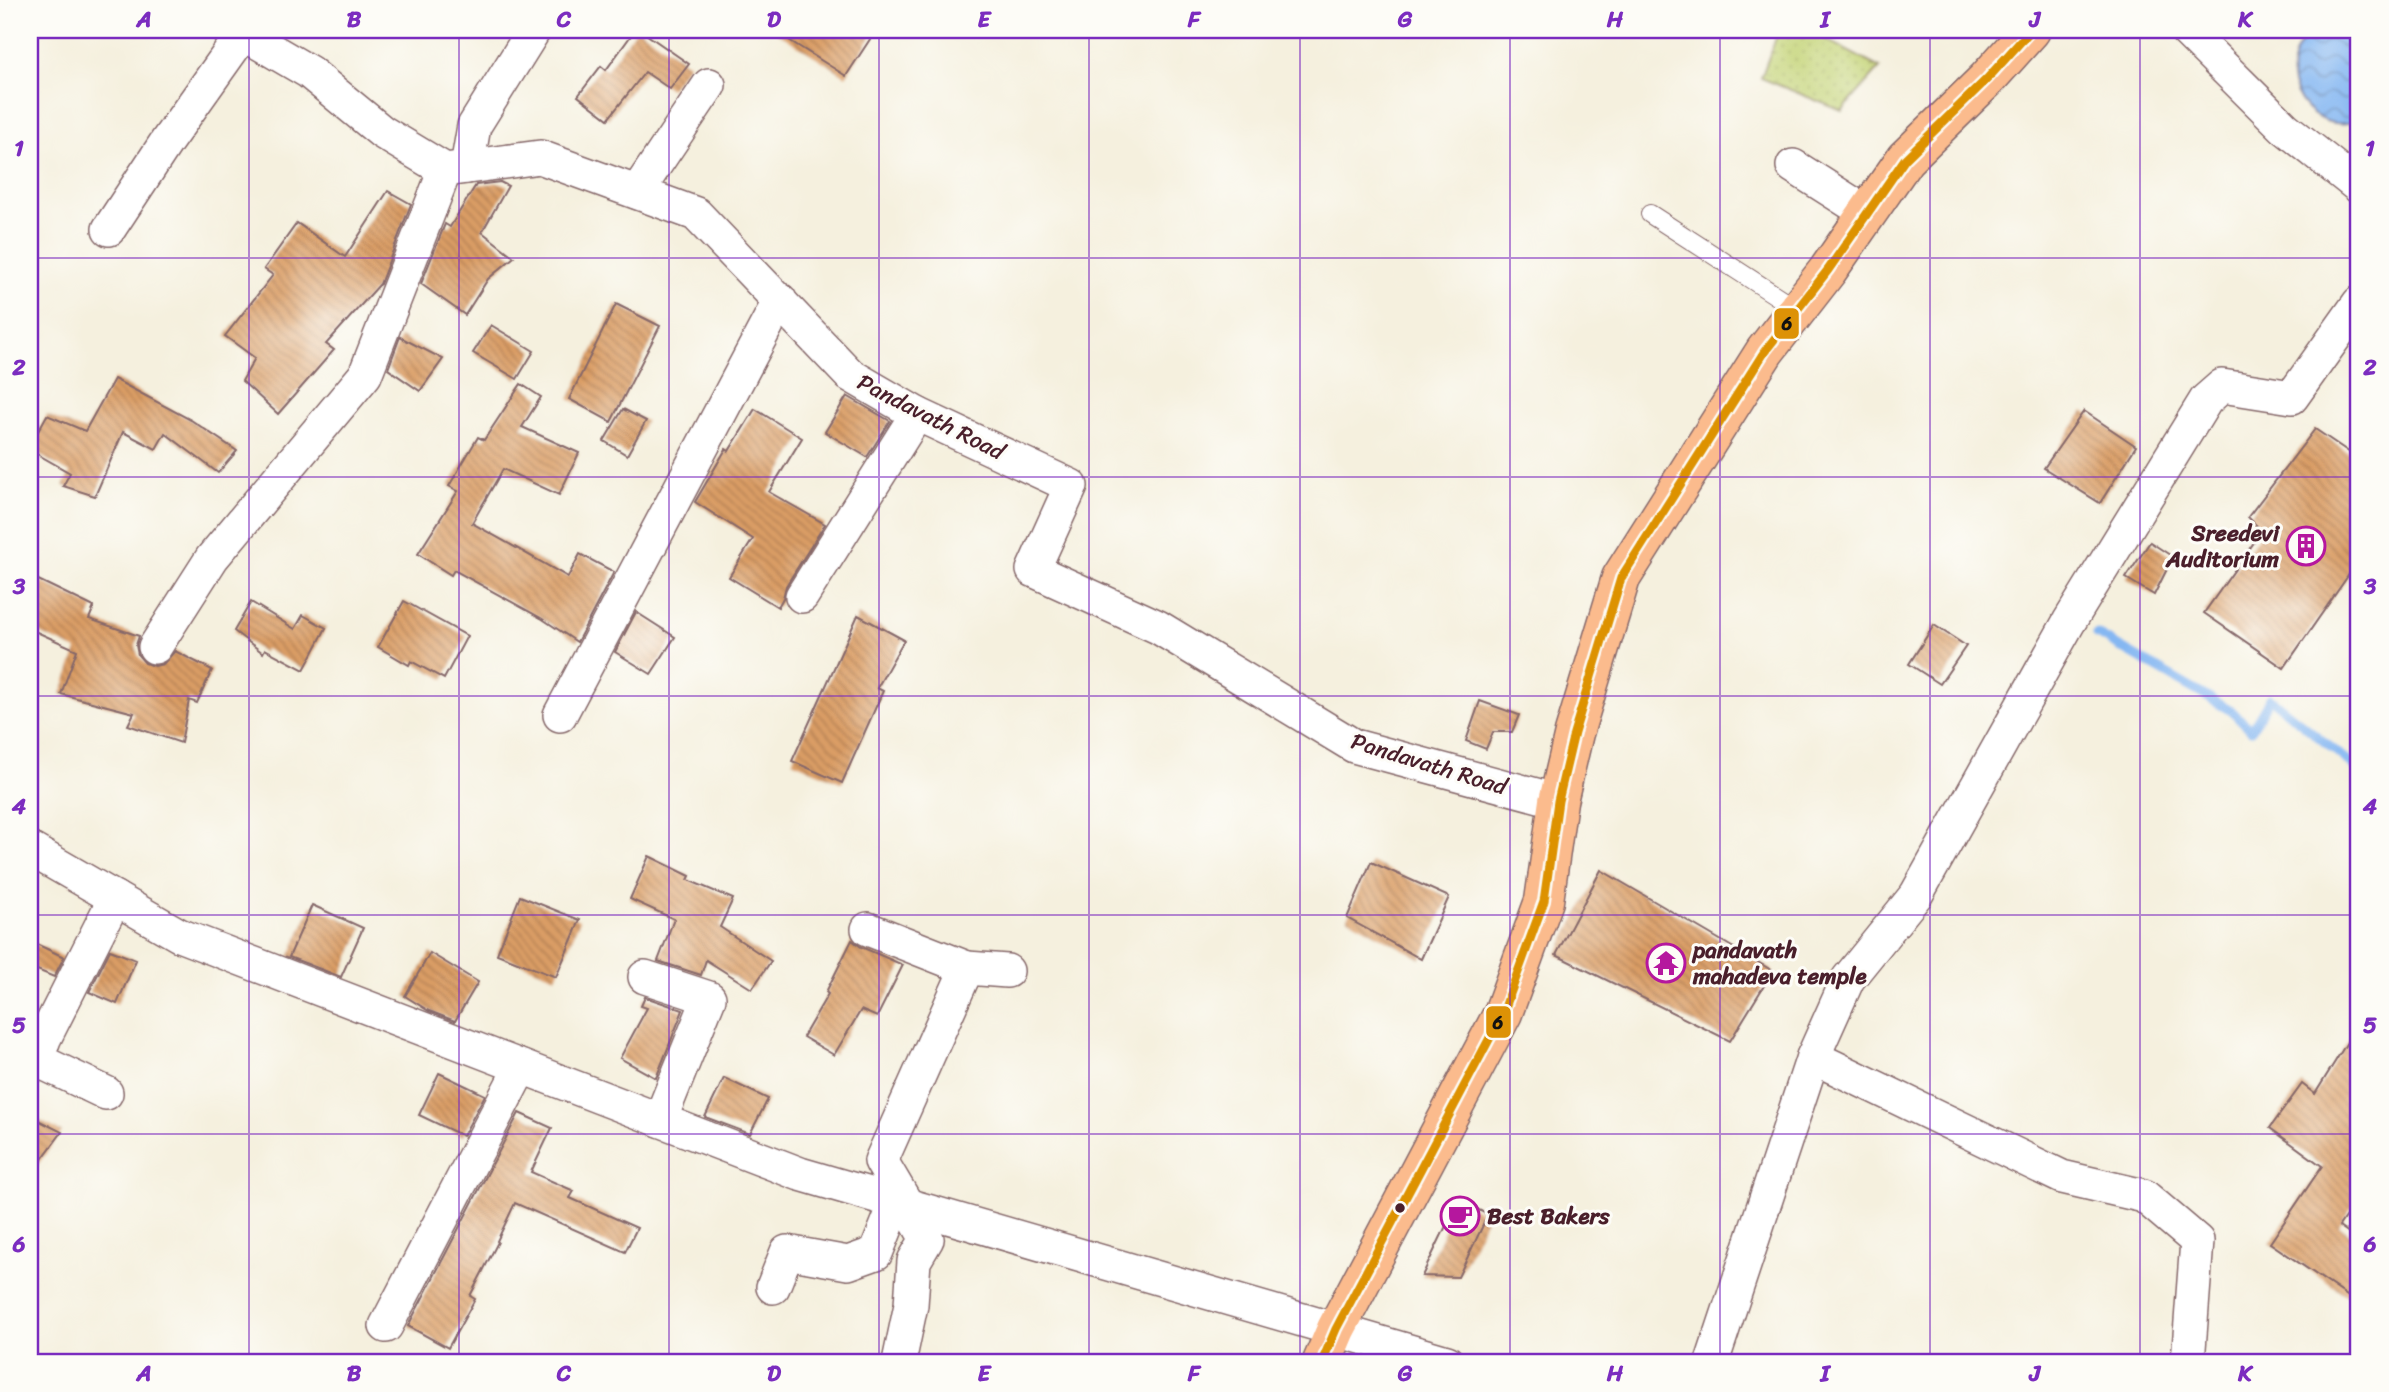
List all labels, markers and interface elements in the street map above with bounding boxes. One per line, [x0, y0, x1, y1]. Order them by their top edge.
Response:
text: A [135, 0, 152, 40]
text: B [347, 0, 362, 40]
text: C [556, 0, 572, 40]
text: D [767, 0, 782, 40]
text: E [978, 0, 993, 40]
text: F [1187, 0, 1202, 40]
text: G [1397, 0, 1413, 40]
text: H [1606, 0, 1624, 40]
text: I [1819, 0, 1831, 40]
text: J [2028, 0, 2042, 40]
text: K [2237, 0, 2254, 40]
text: 1 [14, 128, 24, 169]
text: 1 [2365, 128, 2375, 169]
line badge: 6 [1773, 307, 1800, 340]
text: 6 [1781, 307, 1793, 340]
text: 2 [11, 347, 26, 388]
text: 2 [2362, 347, 2377, 388]
street label: Pandavath Road [850, 362, 1014, 473]
place label: Sreedevi Auditorium [2165, 513, 2281, 580]
building icon: Sreedevi Auditorium [2285, 525, 2327, 567]
text: 3 [12, 566, 26, 607]
text: 3 [2363, 566, 2377, 607]
street label: Pandavath Road [1346, 721, 1514, 808]
text: 4 [11, 786, 27, 827]
text: 4 [2362, 786, 2378, 827]
place label: pandavath mahadeva temple [1691, 930, 1867, 997]
temple icon: pandavath mahadeva temple [1645, 942, 1687, 984]
text: 5 [12, 1005, 26, 1046]
line badge: 6 [1485, 1005, 1512, 1039]
text: 5 [2363, 1005, 2377, 1046]
text: 6 [1492, 1006, 1504, 1039]
cafe icon: Best Bakers [1439, 1195, 1481, 1237]
place label: Best Bakers [1487, 1196, 1610, 1237]
unlabelled marker [1393, 1201, 1407, 1215]
text: 6 [11, 1224, 26, 1265]
text: 6 [2362, 1224, 2377, 1265]
text: A [135, 1353, 152, 1392]
text: B [347, 1353, 362, 1392]
text: C [556, 1353, 572, 1392]
text: D [767, 1353, 782, 1392]
text: E [978, 1353, 993, 1392]
text: F [1187, 1353, 1202, 1392]
text: G [1397, 1353, 1413, 1392]
text: H [1606, 1353, 1624, 1392]
text: I [1819, 1353, 1831, 1392]
text: J [2028, 1353, 2042, 1392]
text: K [2237, 1353, 2254, 1392]

